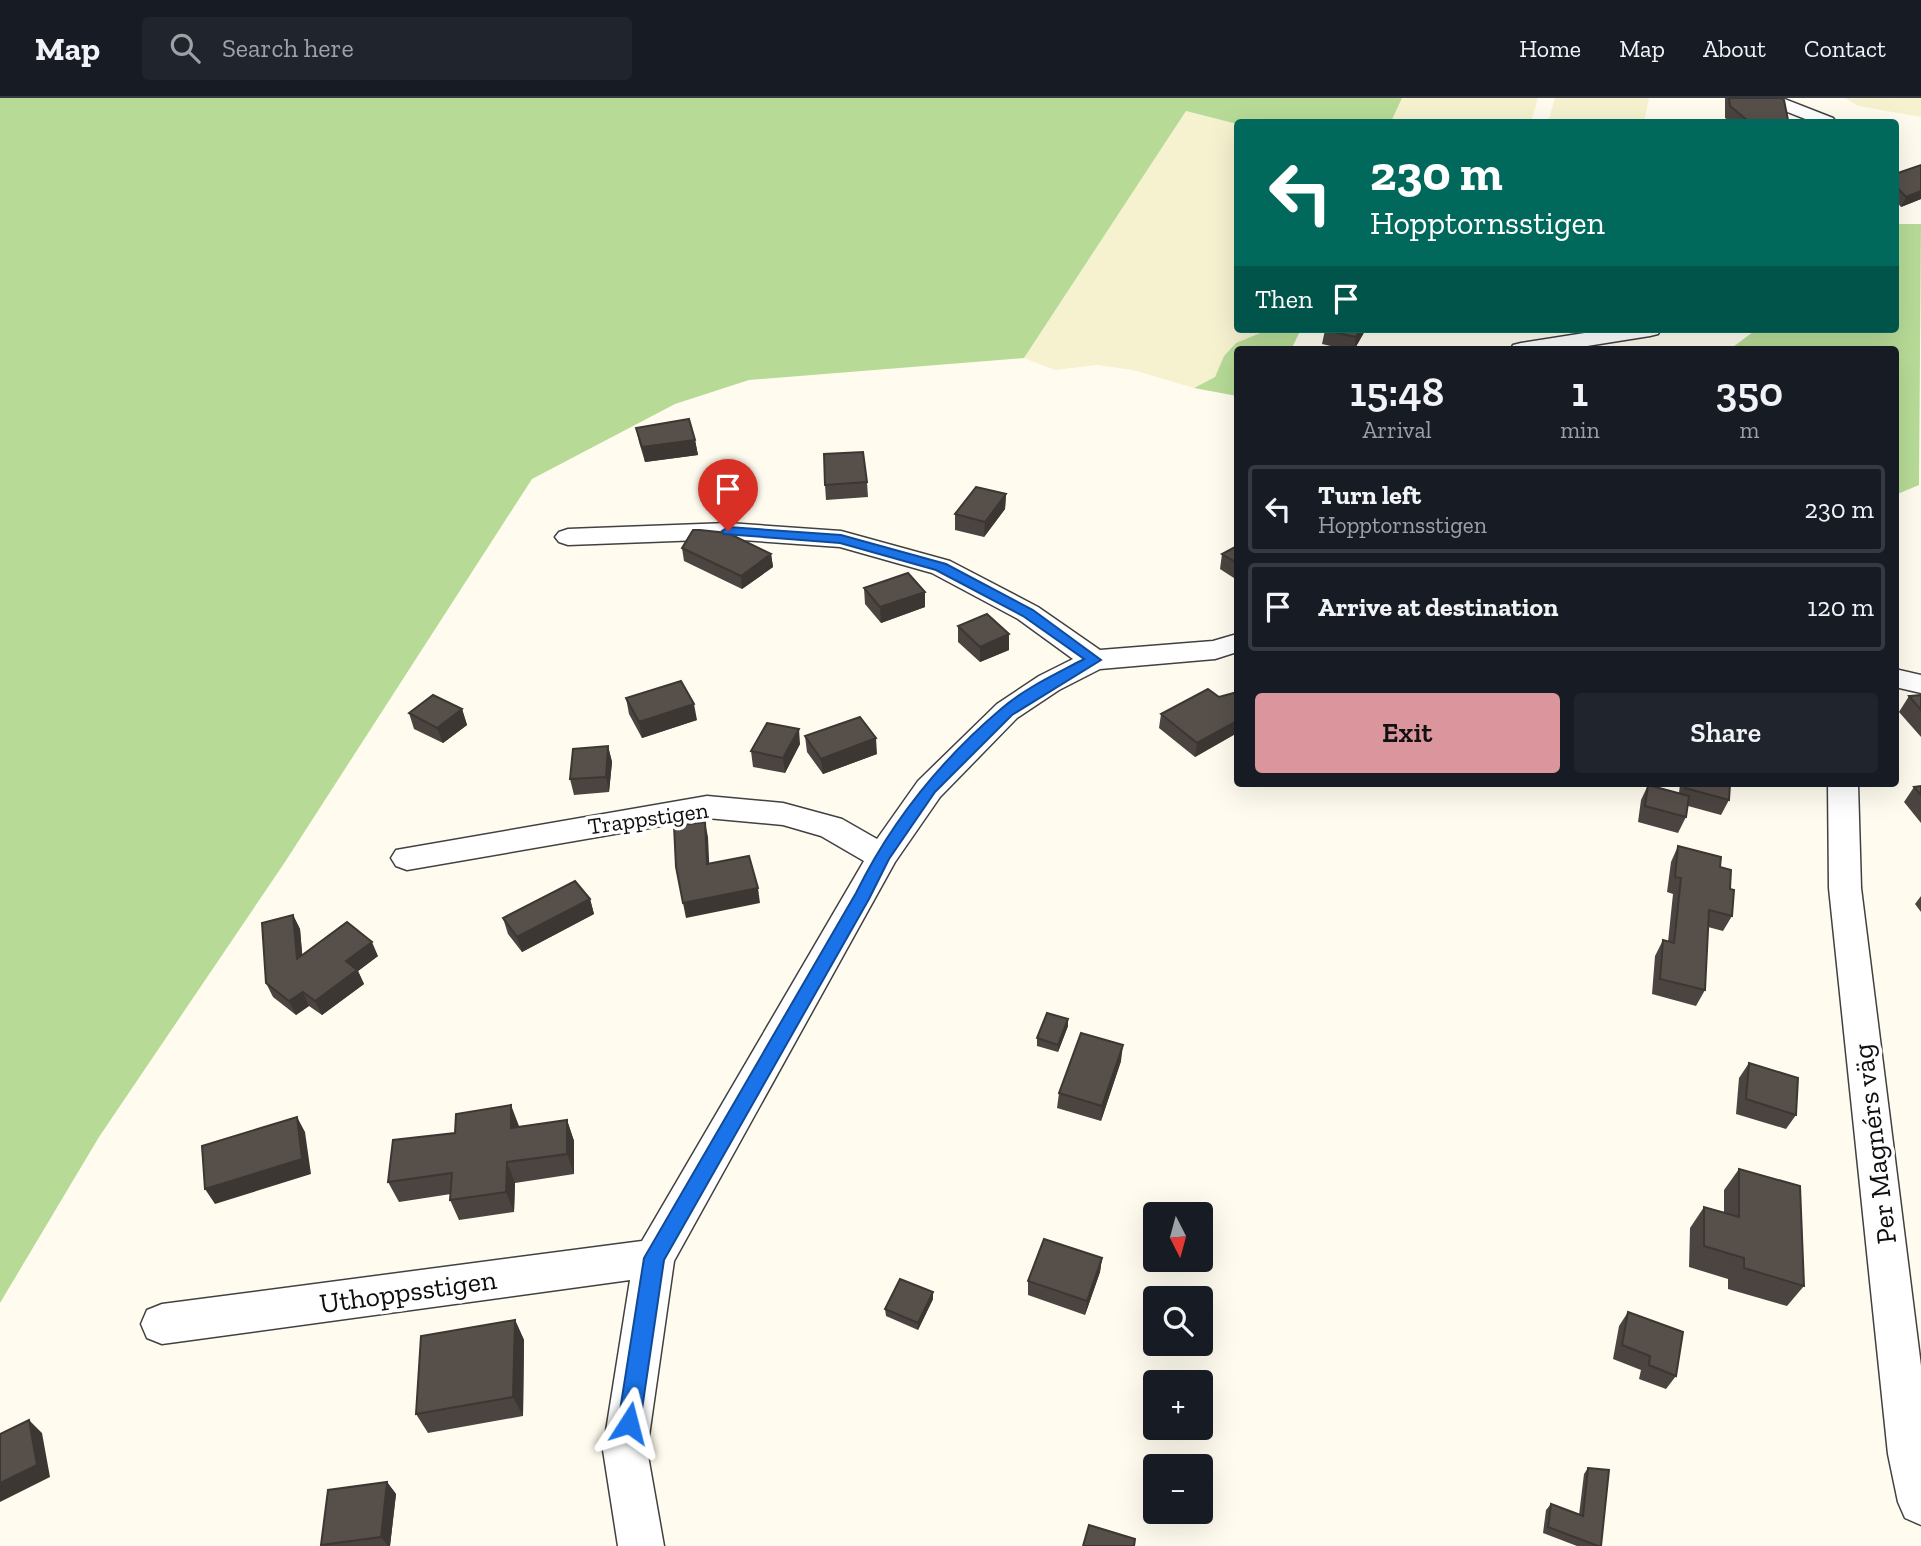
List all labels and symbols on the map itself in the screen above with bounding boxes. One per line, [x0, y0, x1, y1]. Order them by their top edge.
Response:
pin [698, 459, 758, 531]
street label: Trappstigen [586, 796, 710, 840]
street label: Per Magnérs väg [1846, 1042, 1903, 1246]
north arrow [1143, 1202, 1213, 1272]
street label: Uthoppsstigen [317, 1263, 499, 1320]
position arrow [592, 1386, 666, 1460]

